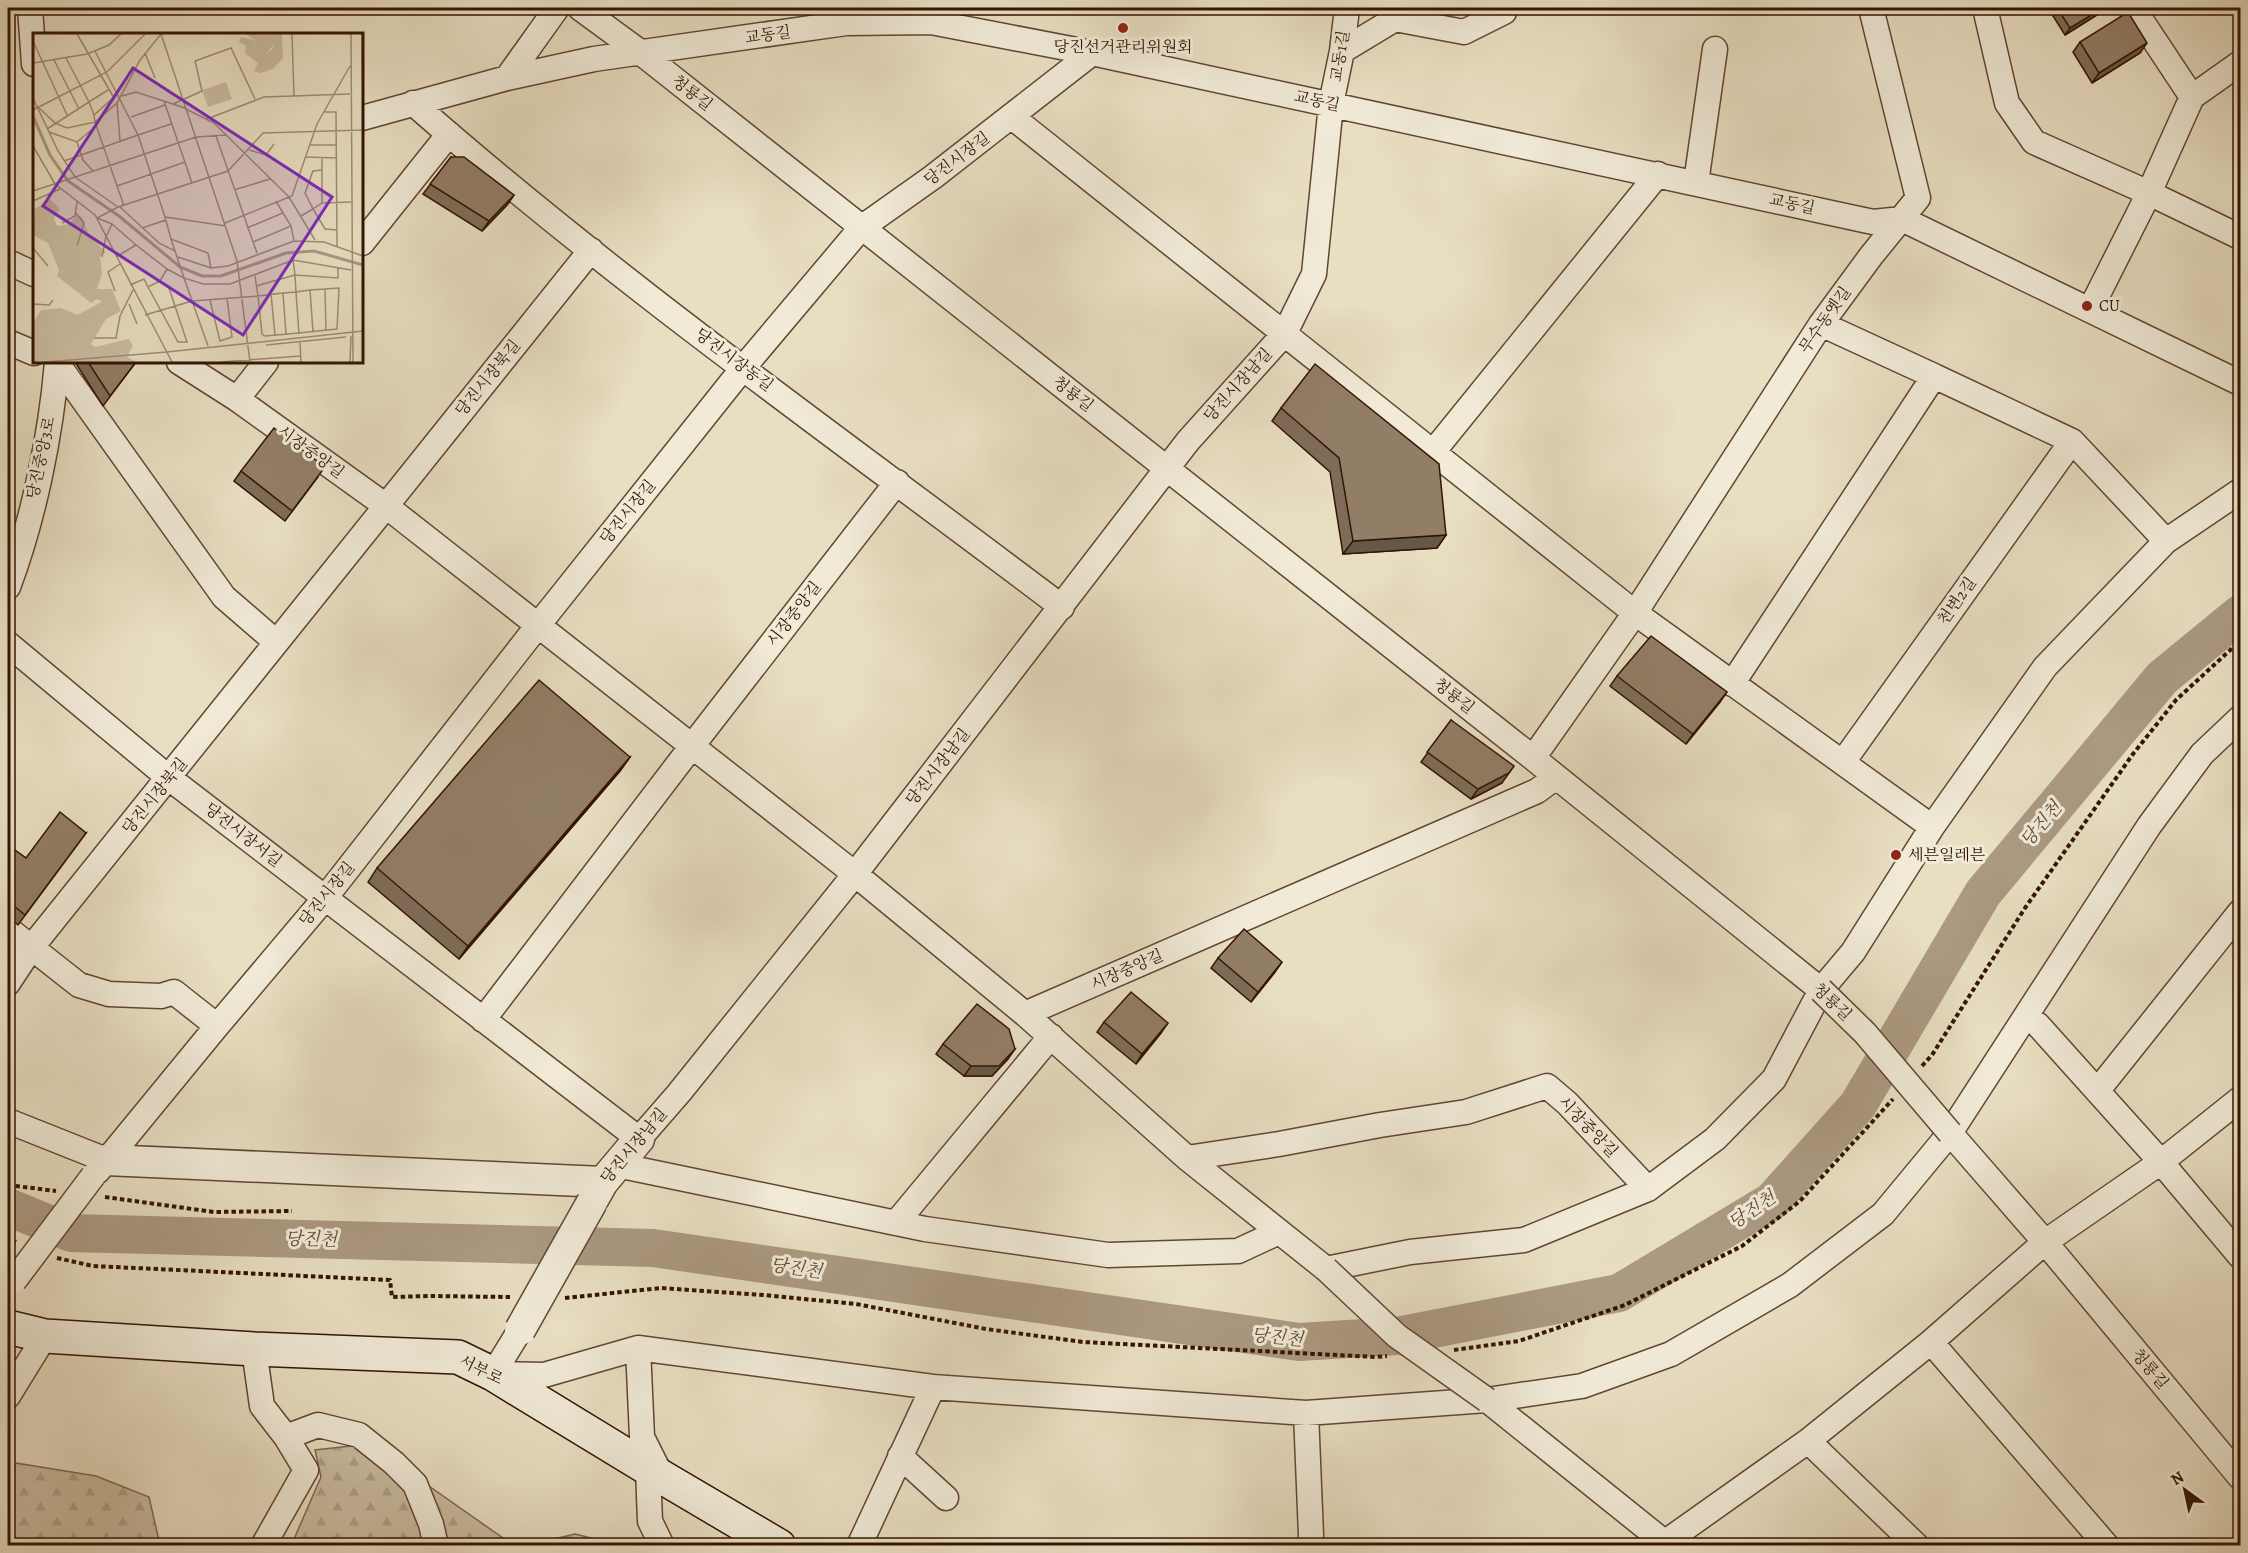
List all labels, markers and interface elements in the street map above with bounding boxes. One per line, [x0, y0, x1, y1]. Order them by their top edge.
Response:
street label: 교동길 [744, 21, 792, 49]
marker: 당진선거관리위원회 [1116, 21, 1130, 35]
street label: 교동1길 [1325, 29, 1355, 83]
inset map [33, 33, 363, 363]
place label: 당진선거관리위원회 [1053, 36, 1193, 58]
street label: 청룡길 [667, 70, 717, 116]
street label: 교동길 [1292, 85, 1342, 117]
street label: 당진시장길 [920, 127, 994, 191]
street label: 교동길 [1767, 188, 1817, 220]
street label: 무수동옛길 [1794, 282, 1856, 358]
place label: CU [2099, 295, 2120, 317]
marker: CU [2080, 299, 2094, 313]
street label: 당진시장동길 [690, 323, 778, 397]
street label: 당진시장북길 [450, 335, 526, 421]
street label: 당진시장남길 [1199, 343, 1277, 427]
street label: 청룡길 [1048, 371, 1098, 417]
street label: 당진중앙3로 [22, 414, 61, 501]
street label: 시장중앙길 [273, 420, 349, 484]
street label: 당진시장길 [595, 475, 661, 549]
street label: 천변2길 [1933, 573, 1981, 629]
street label: 시장중앙길 [762, 577, 826, 651]
street label: 청룡길 [1429, 673, 1479, 719]
street label: 당진시장남길 [901, 724, 975, 810]
street label: 당진시장북길 [117, 753, 193, 839]
water label: 당진천 [2015, 795, 2068, 852]
street label: 당진시장서길 [200, 798, 286, 872]
place label: 세븐일레븐 [1908, 844, 1986, 866]
marker: 세븐일레븐 [1889, 848, 1903, 862]
street label: 당진시장길 [294, 857, 360, 931]
street label: 시장중앙길 [1087, 944, 1167, 996]
street label: 청룡길 [1808, 978, 1856, 1026]
street label: 시장중앙길 [1553, 1092, 1623, 1162]
street label: 당진시장남길 [596, 1103, 672, 1189]
water label: 당진천 [1724, 1185, 1782, 1235]
water label: 당진천 [285, 1227, 339, 1251]
water label: 당진천 [768, 1252, 825, 1284]
water label: 당진천 [1250, 1322, 1306, 1352]
street label: 청룡길 [2127, 1344, 2173, 1394]
street label: 서부로 [455, 1350, 507, 1390]
north arrow [2155, 1460, 2215, 1520]
text: N [2166, 1466, 2189, 1491]

